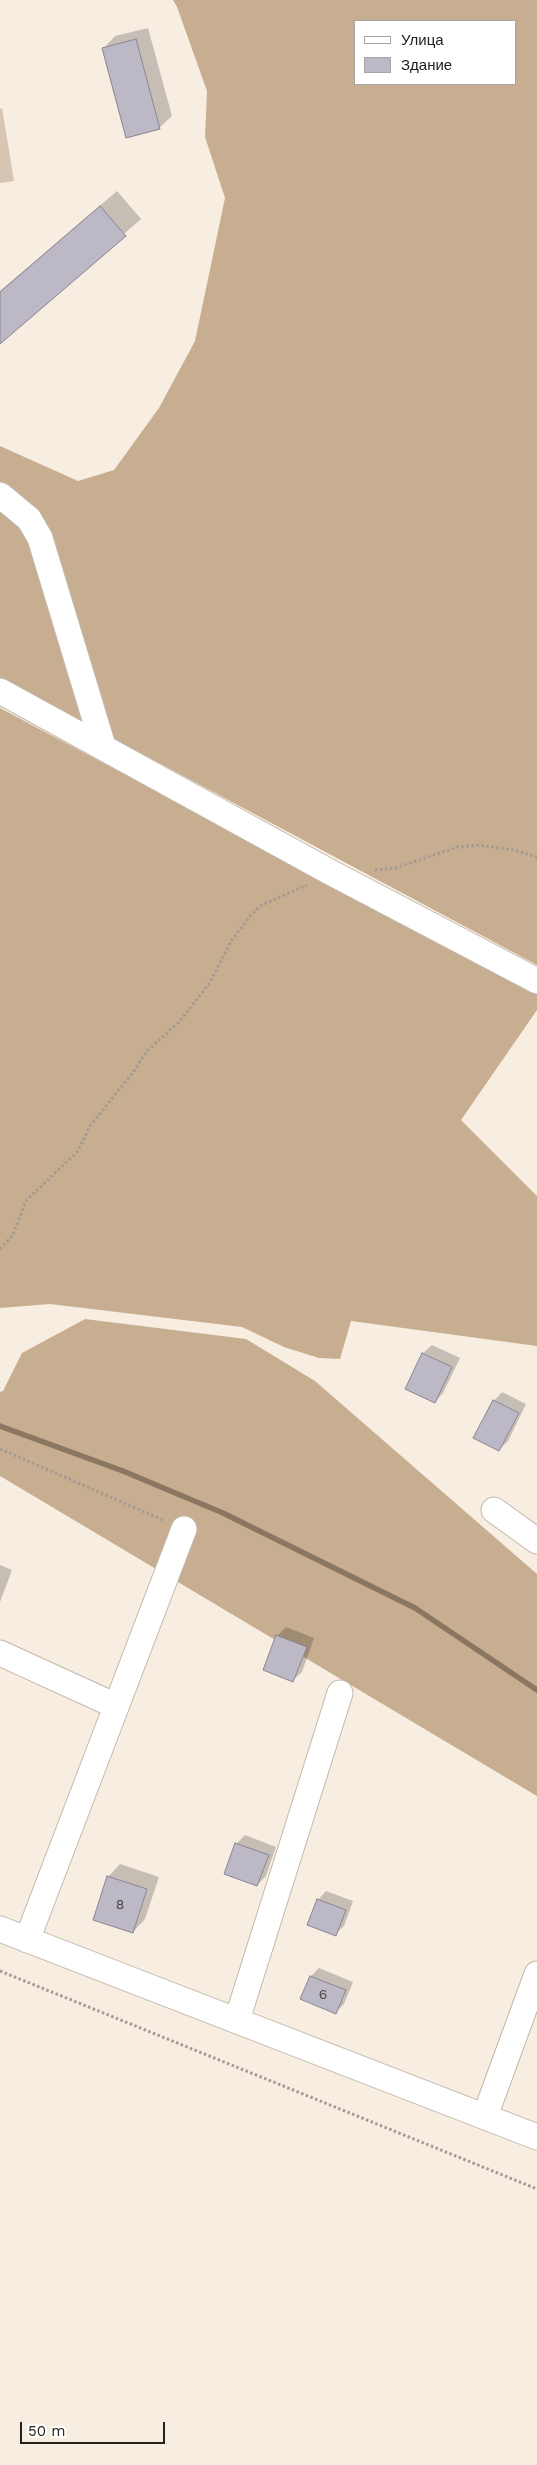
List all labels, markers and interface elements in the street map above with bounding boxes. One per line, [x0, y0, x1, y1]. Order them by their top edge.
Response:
legend [354, 20, 517, 85]
text: Улица [401, 31, 444, 49]
text: Здание [401, 56, 452, 74]
house number: 8 [116, 1897, 124, 1913]
house number: 6 [319, 1987, 327, 2003]
scale bar [22, 2412, 168, 2444]
text: 50 m [28, 2422, 65, 2440]

